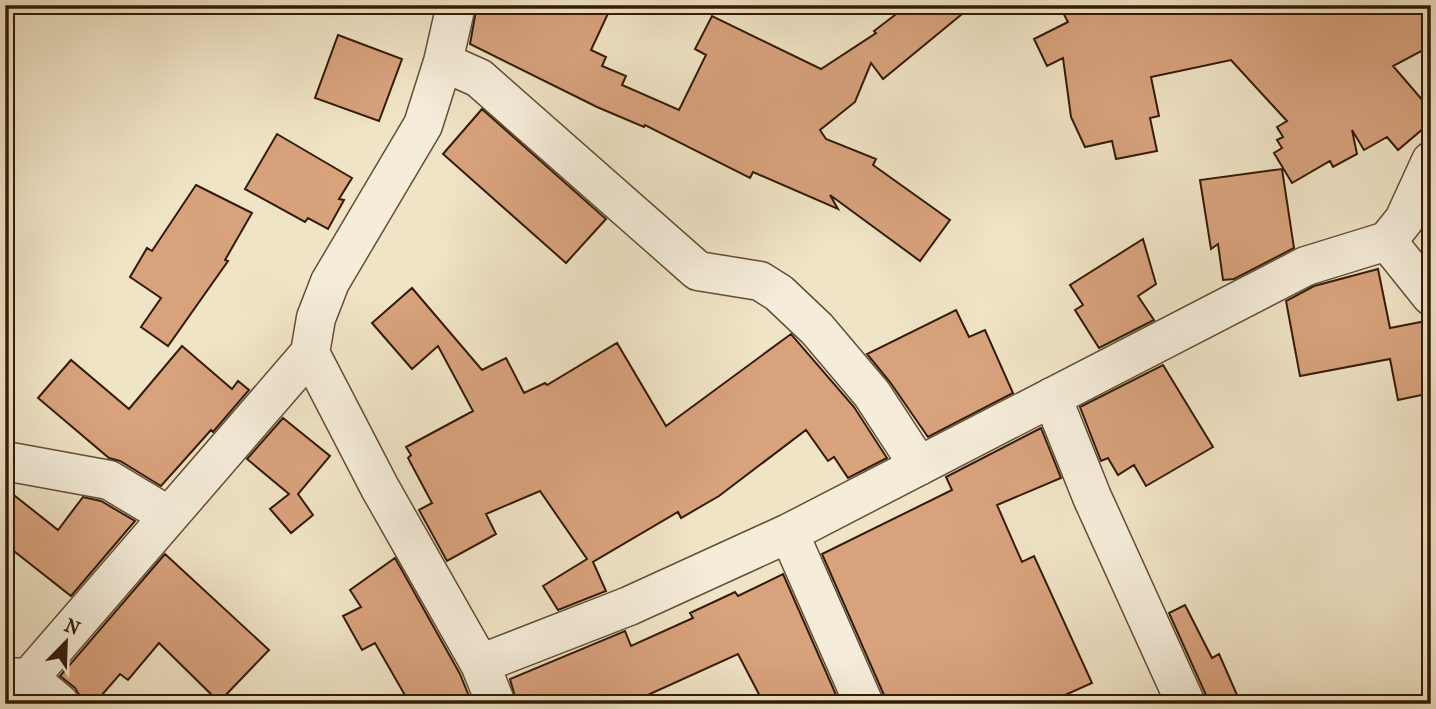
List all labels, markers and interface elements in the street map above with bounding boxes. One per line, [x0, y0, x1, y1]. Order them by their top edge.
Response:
north arrow [32, 608, 102, 678]
text: N [61, 614, 84, 640]

